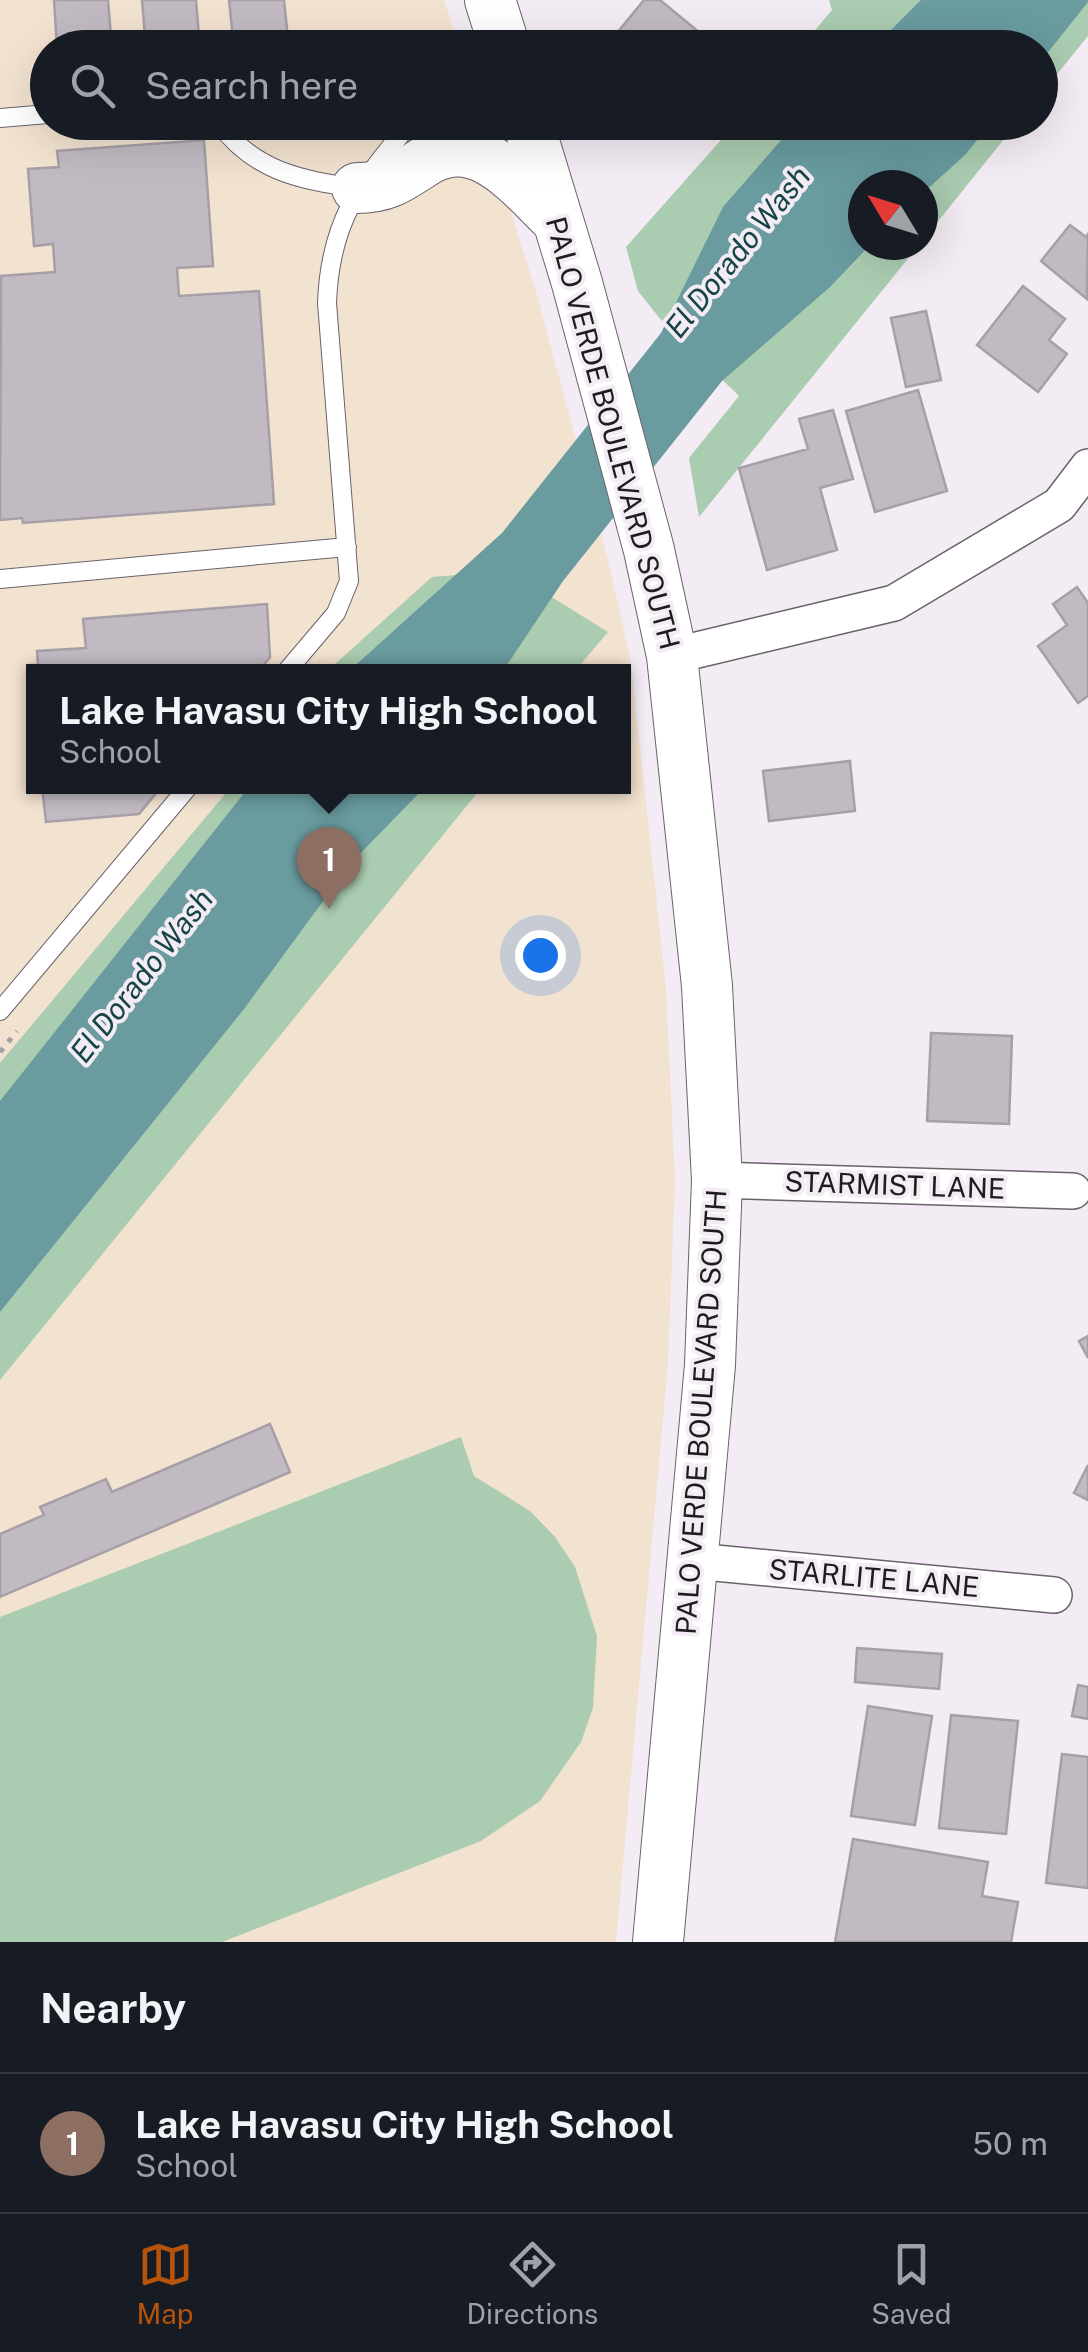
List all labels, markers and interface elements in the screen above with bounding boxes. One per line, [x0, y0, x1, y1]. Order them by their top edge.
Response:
search box [30, 30, 1058, 140]
icon: search [65, 58, 120, 113]
text: Search here [145, 63, 358, 108]
water label: El Dorado Wash [657, 158, 817, 344]
north arrow [848, 170, 938, 260]
street label: PALO VERDE BOULEVARD SOUTH [540, 213, 687, 653]
popup [26, 664, 631, 794]
text: Lake Havasu City High School [59, 688, 598, 733]
text: School [59, 733, 162, 770]
pin: 1 [296, 826, 362, 909]
water label: El Dorado Wash [62, 881, 220, 1069]
your location [515, 930, 566, 981]
street label: STARMIST LANE [784, 1164, 1006, 1205]
street label: PALO VERDE BOULEVARD SOUTH [668, 1188, 733, 1636]
street label: STARLITE LANE [767, 1552, 981, 1603]
text: Nearby [40, 1983, 186, 2032]
text: Lake Havasu City High School [135, 2102, 674, 2147]
text: 1 [66, 2125, 79, 2162]
text: 50 m [972, 2125, 1048, 2162]
text: School [135, 2147, 238, 2184]
tab: Map [137, 2237, 193, 2330]
tab: Directions [467, 2237, 598, 2330]
tab: Saved [871, 2237, 951, 2330]

